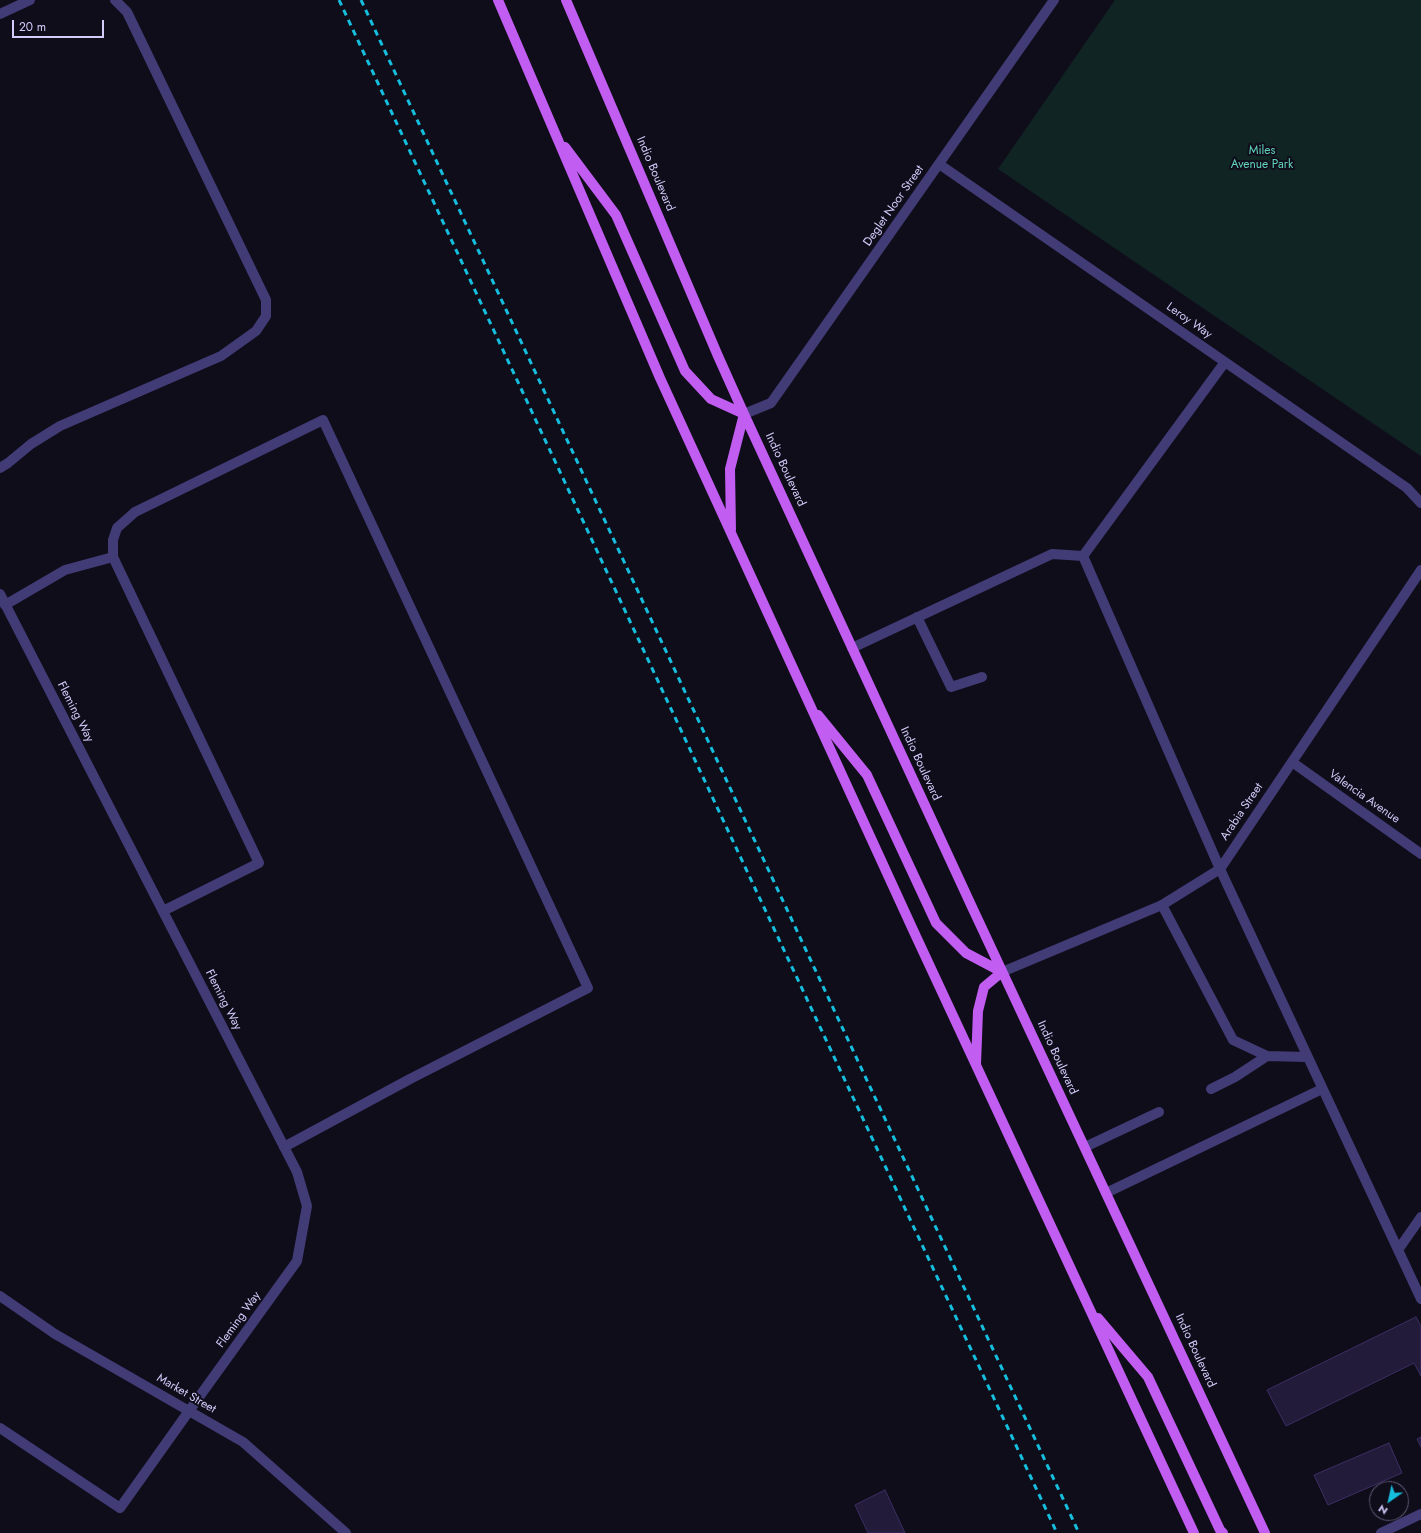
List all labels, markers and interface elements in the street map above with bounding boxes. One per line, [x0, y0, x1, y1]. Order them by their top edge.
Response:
scale bar [14, 12, 106, 38]
text: 20 m [19, 18, 46, 36]
street label: Indio Boulevard [633, 135, 677, 213]
park label: Miles Avenue Park [1231, 144, 1293, 172]
street label: Deglet Noor Street [861, 163, 927, 249]
street label: Leroy Way [1163, 300, 1215, 342]
street label: Indio Boulevard [762, 431, 808, 509]
street label: Fleming Way [54, 679, 96, 745]
street label: Indio Boulevard [897, 725, 943, 803]
street label: Valencia Avenue [1326, 767, 1402, 827]
street label: Arabia Street [1218, 781, 1266, 843]
street label: Fleming Way [202, 967, 244, 1033]
street label: Indio Boulevard [1034, 1019, 1080, 1097]
street label: Fleming Way [214, 1289, 264, 1351]
street label: Indio Boulevard [1172, 1312, 1218, 1390]
street label: Market Street [154, 1371, 218, 1417]
north arrow [1369, 1481, 1409, 1521]
text: N [1375, 1501, 1391, 1519]

